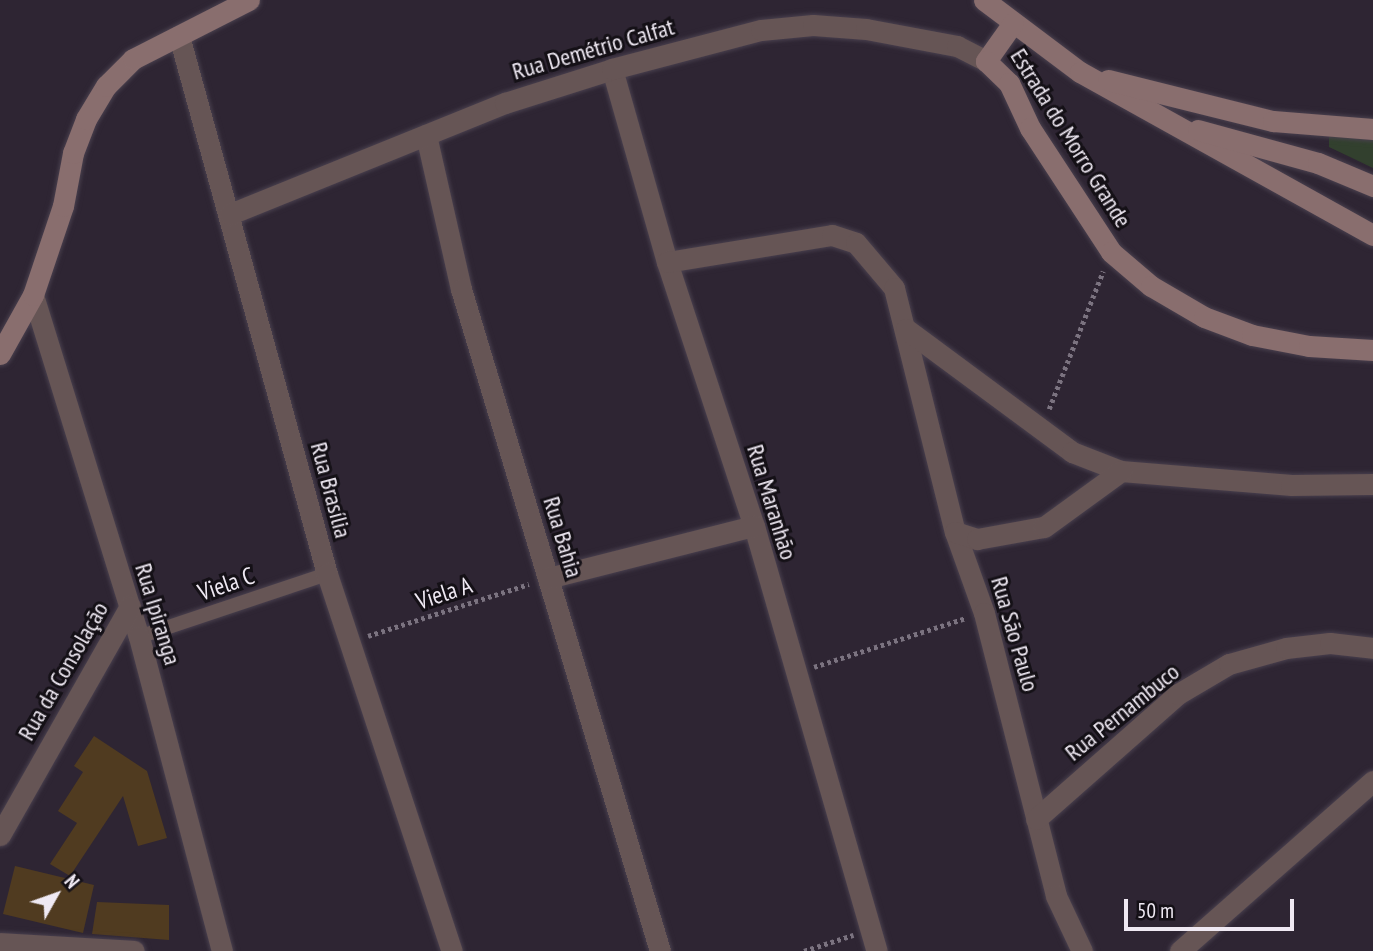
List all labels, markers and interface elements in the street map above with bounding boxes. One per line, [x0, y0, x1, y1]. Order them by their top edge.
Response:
street label: Rua Demétrio Calfat [509, 12, 677, 86]
street label: Estrada do Morro Grande [1004, 43, 1138, 233]
street label: Rua Brasília [304, 439, 358, 541]
street label: Rua Maranhão [741, 441, 803, 563]
street label: Rua Bahia [537, 493, 589, 581]
street label: Rua Ipiranga [129, 560, 187, 668]
street label: Viela C [194, 561, 258, 607]
street label: Viela A [412, 570, 476, 616]
street label: Rua São Paulo [985, 573, 1045, 695]
street label: Rua da Consolação [12, 597, 114, 745]
street label: Rua Pernambuco [1059, 657, 1185, 767]
north arrow [21, 860, 91, 930]
text: N [60, 870, 85, 893]
scale bar [1128, 884, 1298, 928]
text: 50 m [1137, 897, 1174, 924]

